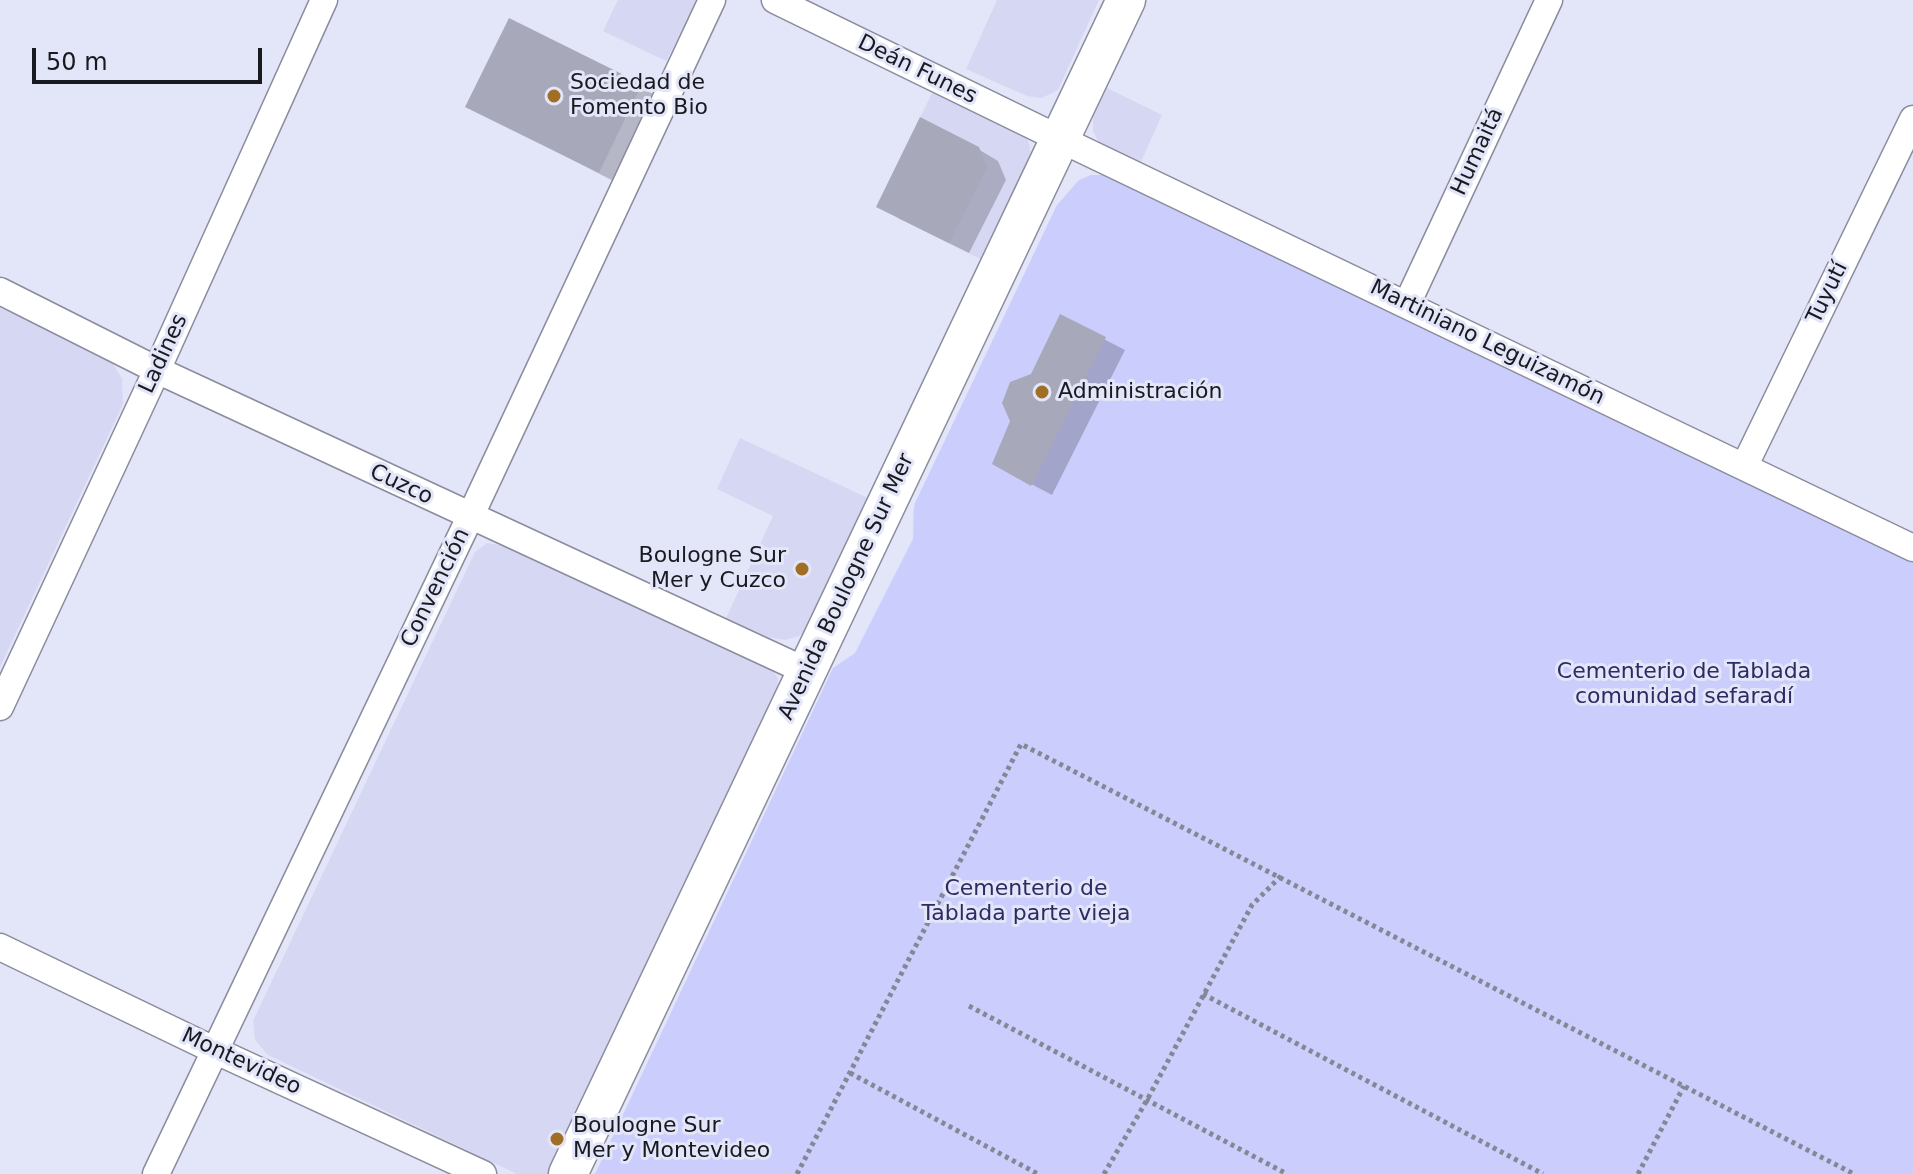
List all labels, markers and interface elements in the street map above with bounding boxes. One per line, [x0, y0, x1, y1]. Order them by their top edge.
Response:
street label: Deán Funes [853, 30, 981, 110]
scale bar [36, 32, 266, 82]
text: 50 m [46, 48, 108, 76]
place label: Sociedad de Fomento Bio [570, 70, 708, 122]
marker: Sociedad de Fomento Bio [545, 87, 563, 105]
street label: Humaitá [1446, 104, 1510, 200]
street label: Tuyutí [1802, 258, 1854, 328]
street label: Martiniano Leguizamón [1366, 275, 1608, 411]
street label: Ladines [134, 310, 194, 398]
place label: Administración [1058, 379, 1222, 405]
marker: Administración [1033, 383, 1051, 401]
street label: Avenida Boulogne Sur Mer [774, 450, 920, 724]
street label: Cuzco [365, 459, 437, 511]
street label: Convención [396, 524, 476, 652]
place label: Boulogne Sur Mer y Cuzco [639, 543, 786, 594]
marker: Boulogne Sur Mer y Cuzco [793, 560, 811, 578]
park label: Cementerio de Tablada comunidad sefaradí [1557, 659, 1811, 710]
park label: Cementerio de Tablada parte vieja [921, 876, 1131, 928]
street label: Montevideo [177, 1023, 305, 1101]
place label: Boulogne Sur Mer y Montevideo [573, 1113, 770, 1164]
marker: Boulogne Sur Mer y Montevideo [548, 1130, 566, 1148]

